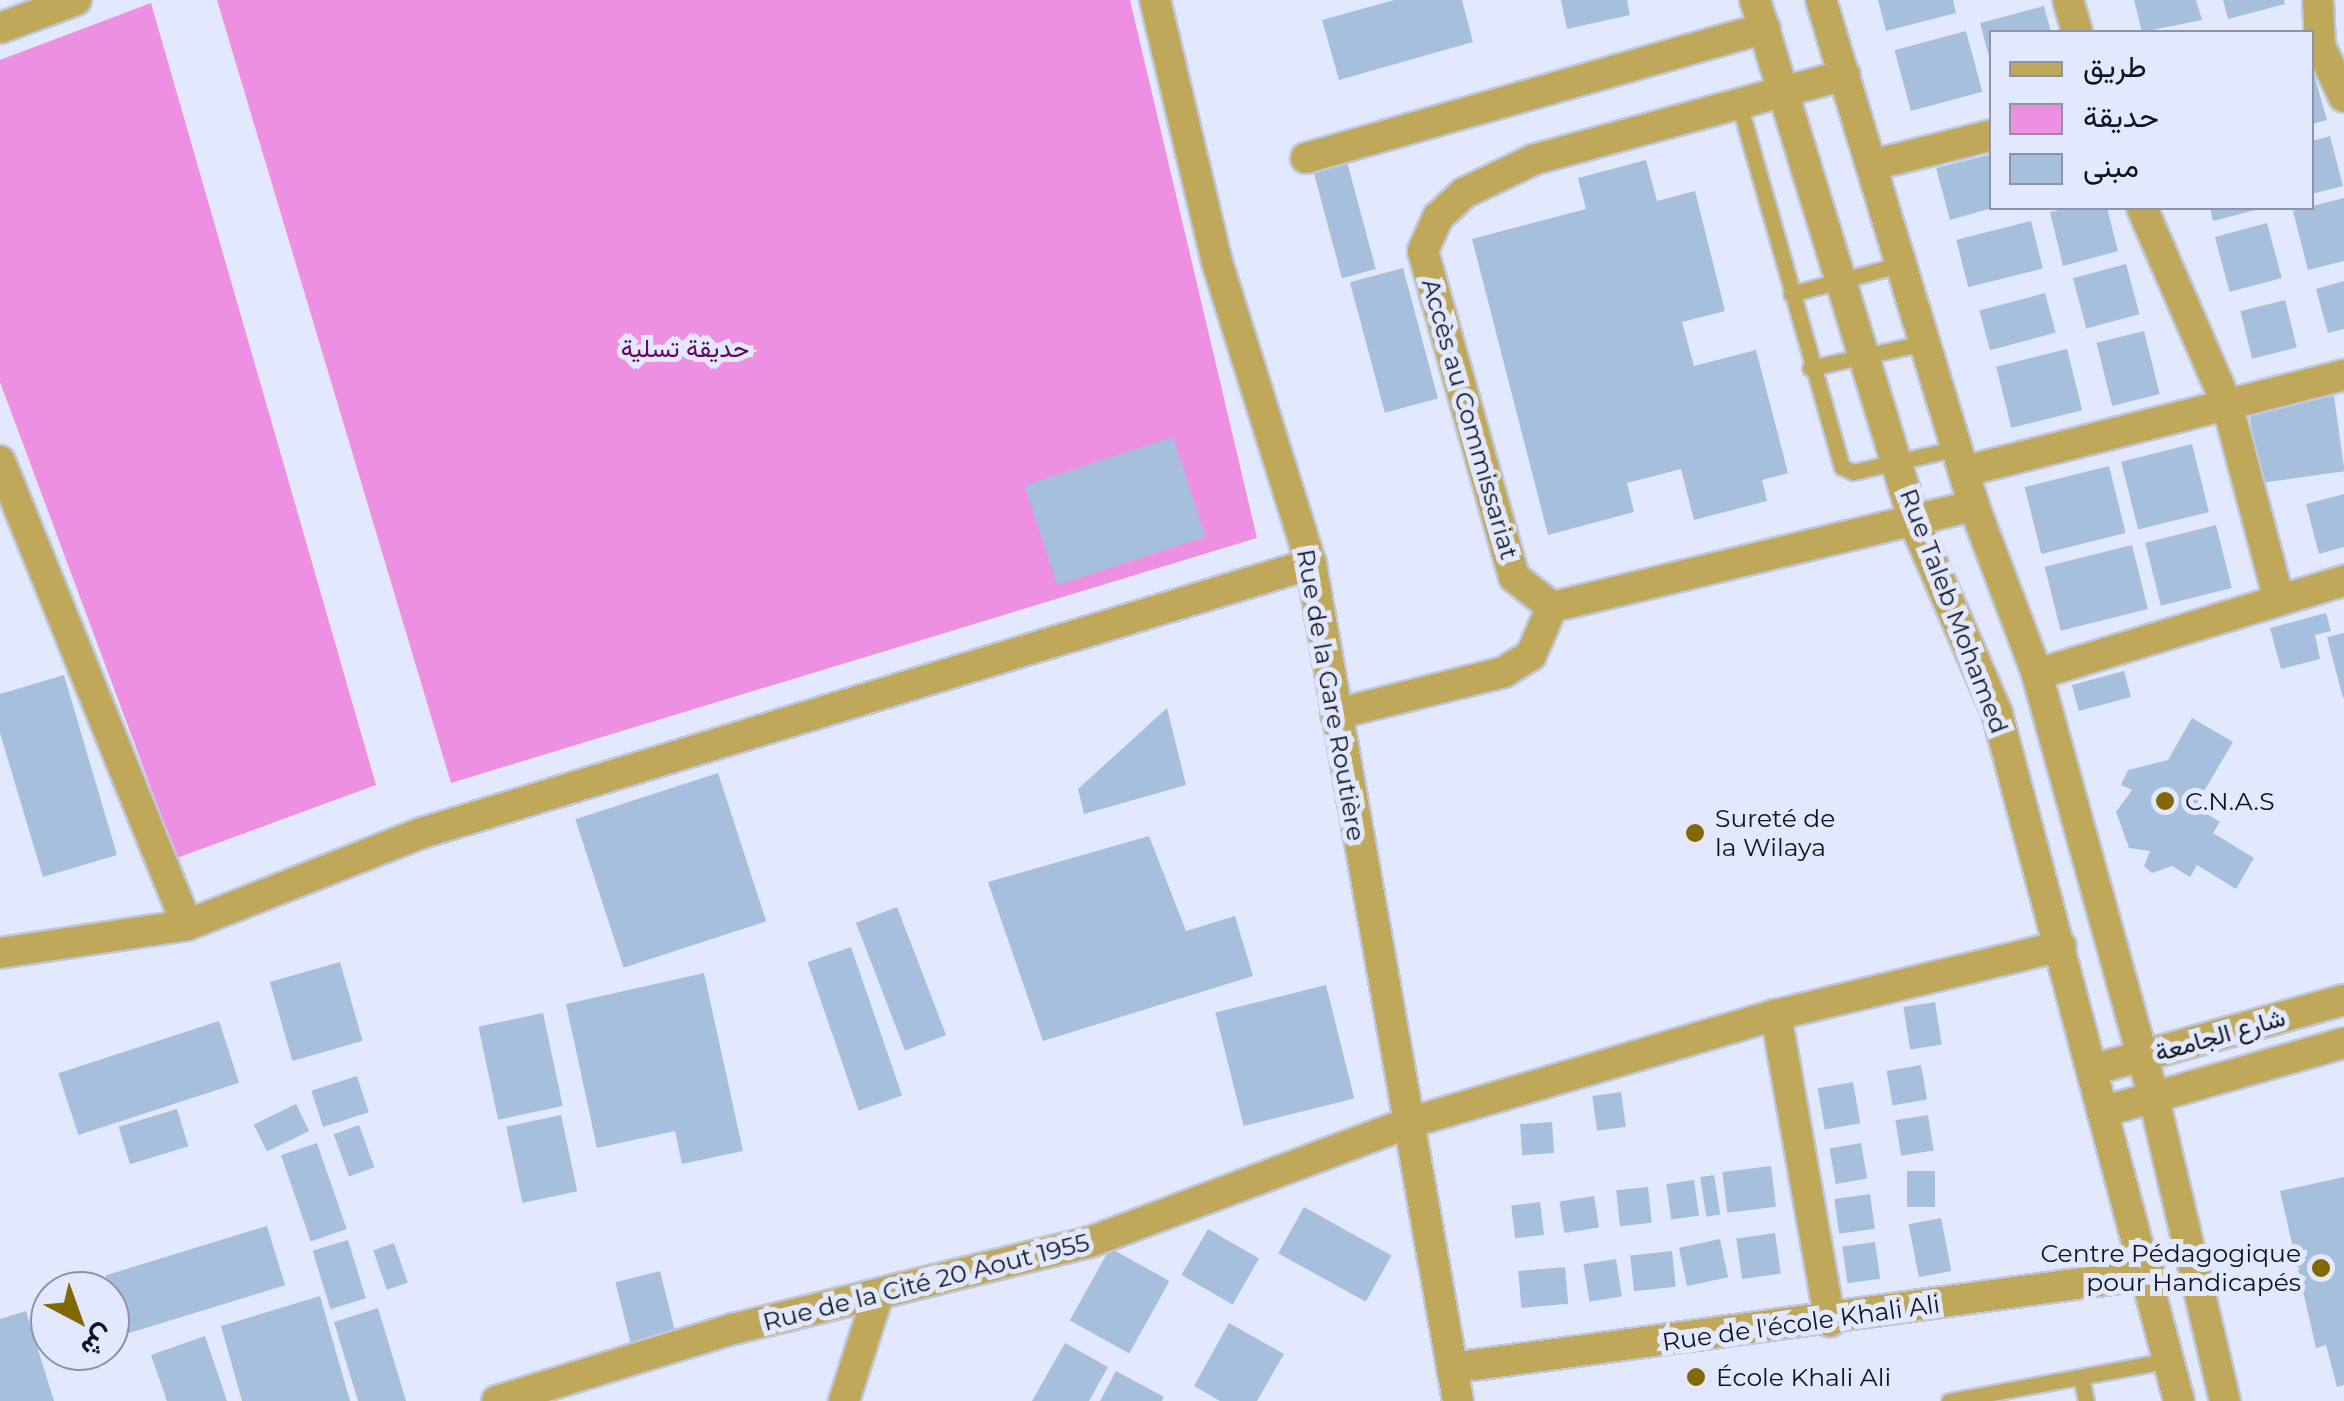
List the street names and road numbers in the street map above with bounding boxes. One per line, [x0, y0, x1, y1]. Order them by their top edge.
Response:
street label: Accès au Commissariat [1416, 275, 1524, 563]
street label: Rue Taleb Mohamed [1893, 484, 2015, 738]
street label: Rue de la Gare Routière [1291, 547, 1371, 843]
street label: شارع الجامعة [2151, 1002, 2289, 1068]
street label: Rue de la Cité 20 Aout 1955 [760, 1227, 1092, 1337]
street label: Rue de l'école Khali Ali [1660, 1289, 1942, 1357]

